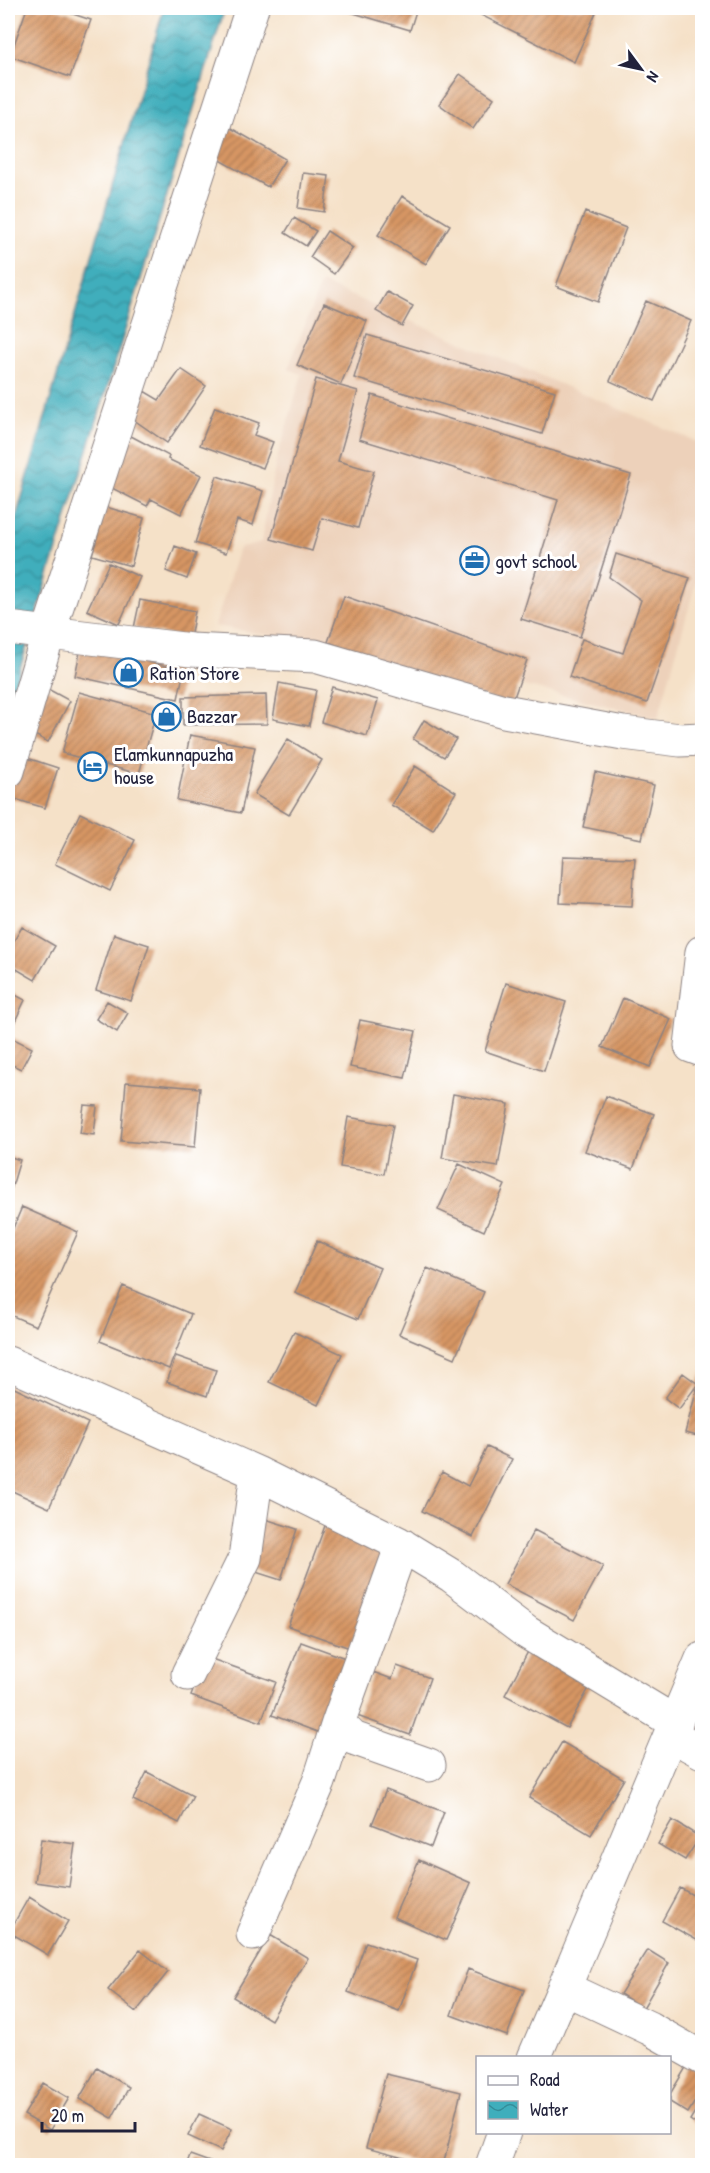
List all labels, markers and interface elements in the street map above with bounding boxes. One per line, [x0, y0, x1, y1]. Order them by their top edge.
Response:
north arrow [611, 39, 671, 99]
text: N [642, 68, 665, 87]
office icon: govt school [458, 545, 490, 577]
place label: govt school [495, 547, 577, 574]
shop icon: Ration Store [113, 657, 145, 689]
place label: Ration Store [150, 659, 240, 686]
shop icon: Bazzar [150, 700, 182, 732]
place label: Bazzar [187, 702, 238, 729]
place label: Elamkunnapuzha house [114, 740, 233, 790]
hotel icon: Elamkunnapuzha house [77, 750, 109, 782]
legend [476, 2056, 671, 2134]
text: Road [530, 2067, 560, 2092]
scale bar [42, 2095, 135, 2133]
text: Water [530, 2097, 568, 2122]
text: 20 m [51, 2103, 84, 2128]

